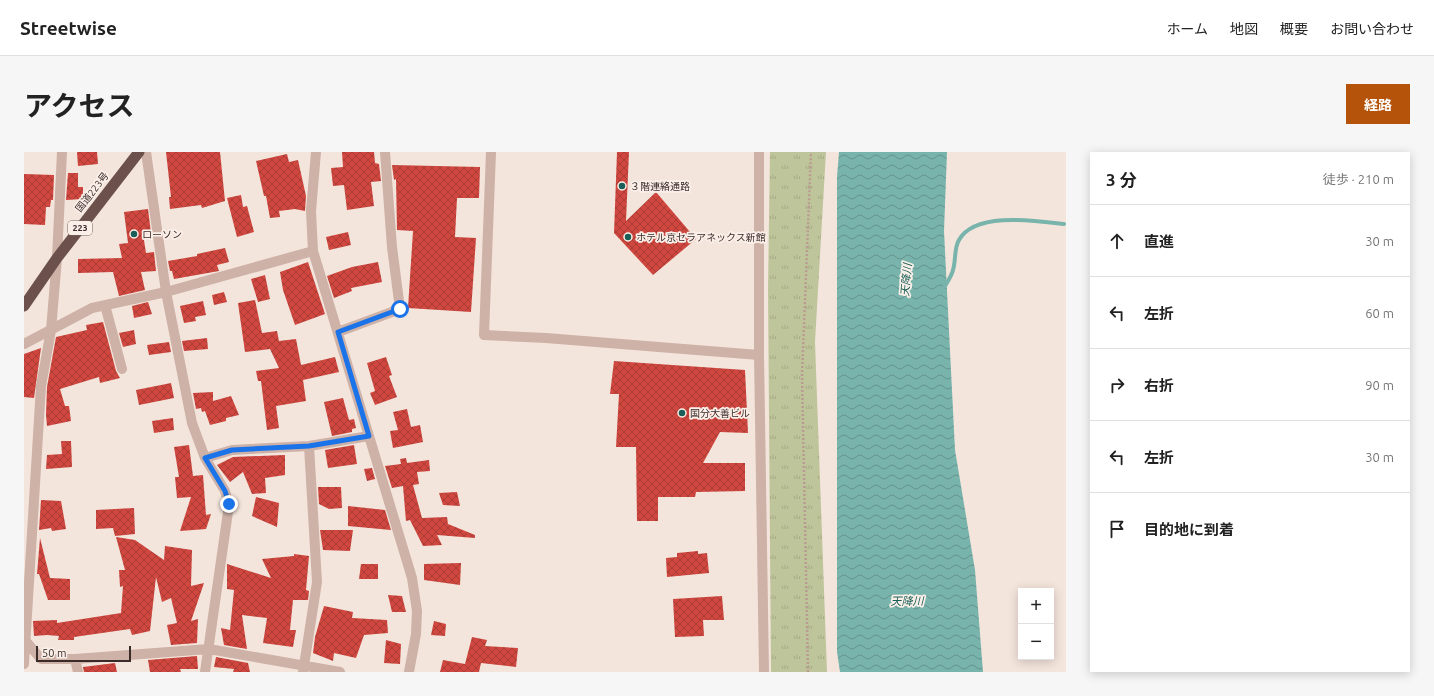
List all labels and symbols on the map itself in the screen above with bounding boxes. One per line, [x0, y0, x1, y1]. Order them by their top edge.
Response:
street label: 国道223号 [73, 170, 111, 214]
marker: ３階連絡通路 [617, 181, 627, 191]
place label: ３階連絡通路 [630, 181, 690, 192]
road number: 223 [68, 221, 92, 235]
marker: ローソン [129, 229, 139, 239]
place label: ローソン [142, 229, 182, 240]
marker: ホテル京セラアネックス新館 [623, 232, 633, 242]
place label: ホテル京セラアネックス新館 [636, 232, 766, 243]
water label: 天降川 [899, 262, 914, 297]
route start [391, 300, 409, 318]
marker: 国分大善ビル [677, 408, 687, 418]
place label: 国分大善ビル [690, 408, 750, 419]
route end [220, 495, 238, 513]
water label: 天降川 [891, 595, 924, 607]
scale bar [36, 644, 131, 663]

